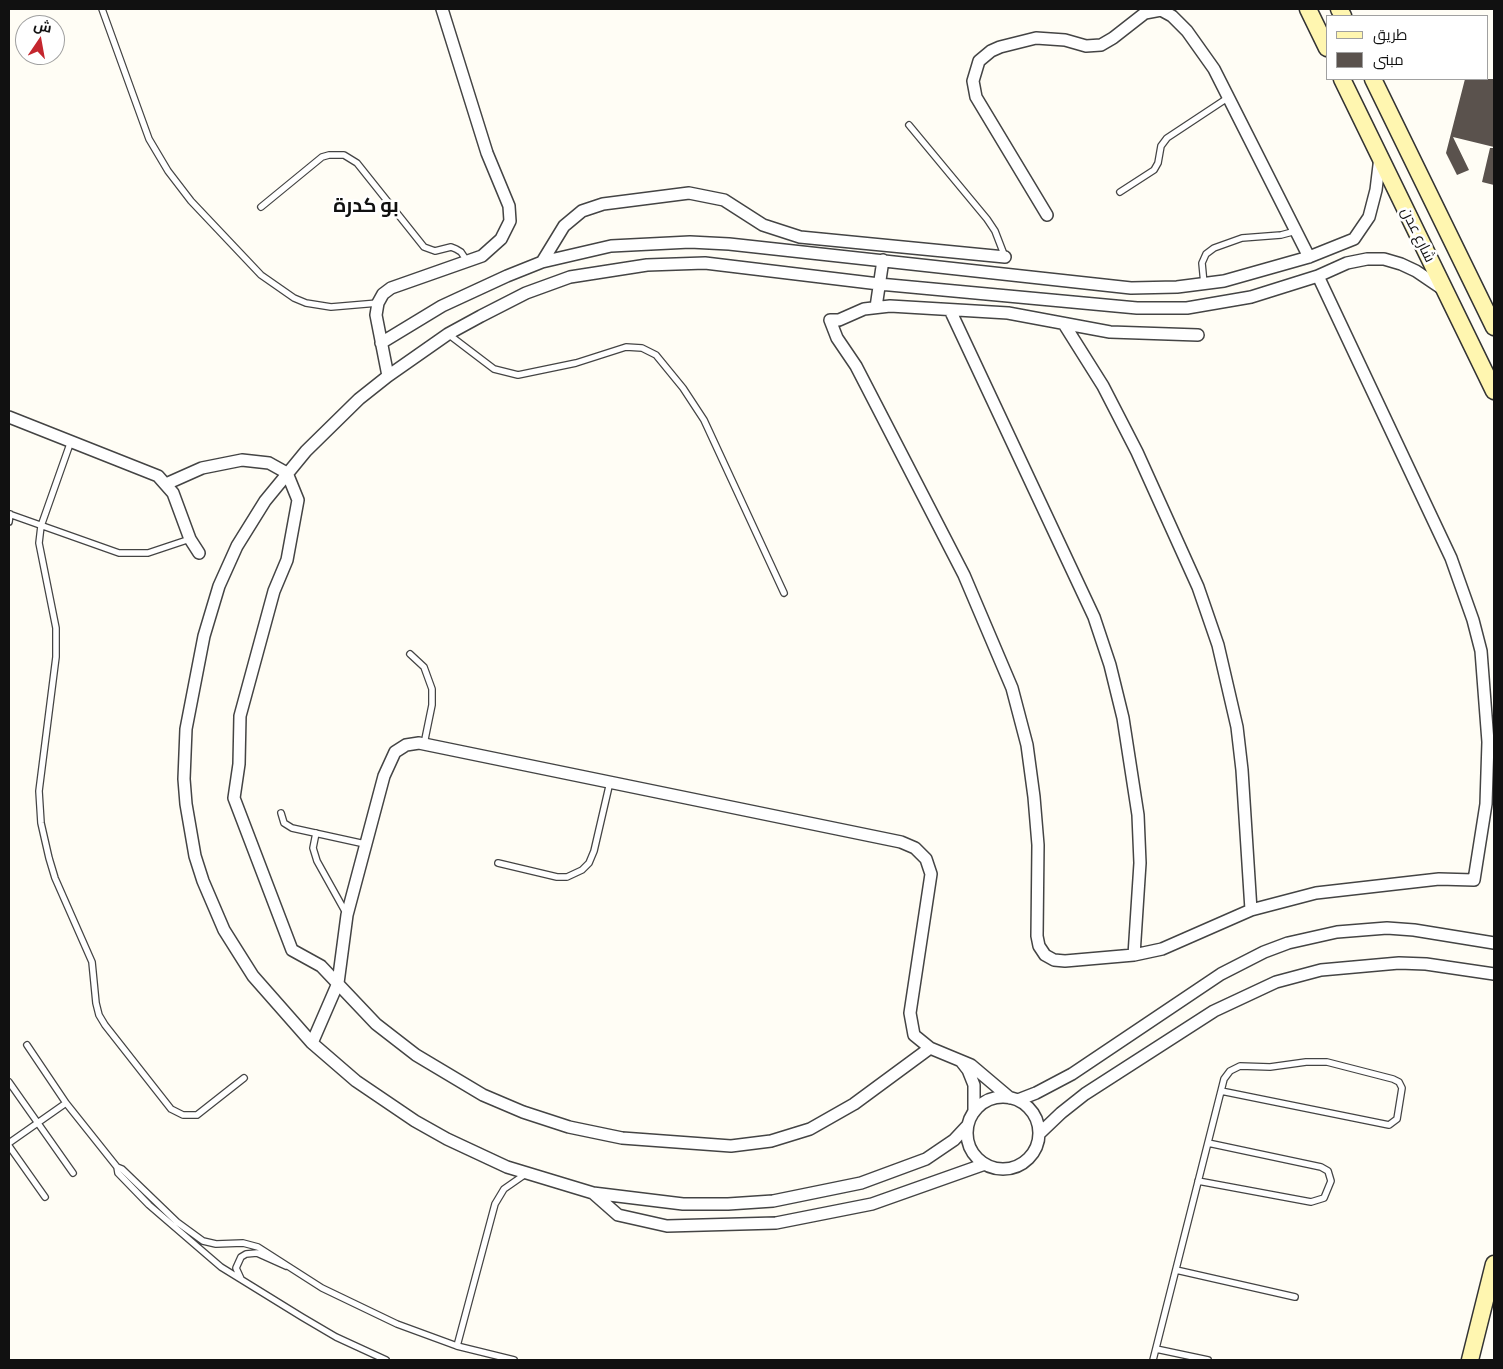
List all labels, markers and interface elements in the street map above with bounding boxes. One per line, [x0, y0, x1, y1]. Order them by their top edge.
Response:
north arrow [15, 15, 65, 65]
legend [1326, 15, 1488, 80]
text: ش [32, 17, 53, 36]
text: طريق [1373, 27, 1407, 43]
text: مبنى [1373, 52, 1404, 68]
district label: بو كدرة [333, 194, 399, 218]
street label: شارع عدن [1397, 205, 1439, 265]

